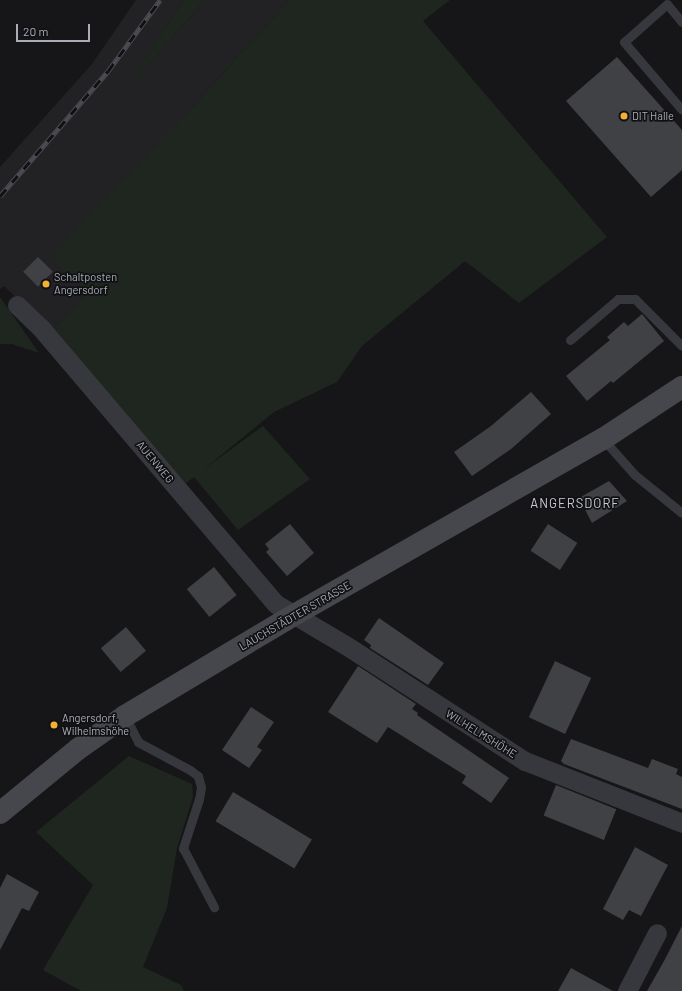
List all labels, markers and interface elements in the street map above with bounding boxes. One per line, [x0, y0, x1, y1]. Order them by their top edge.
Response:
scale bar [18, 16, 92, 42]
text: 20 m [23, 24, 49, 38]
place label: DIT Halle [632, 109, 674, 123]
marker: DIT Halle [619, 111, 629, 121]
place label: Schaltposten Angersdorf [54, 271, 117, 297]
marker: Schaltposten Angersdorf [41, 279, 51, 289]
street label: AUENWEG [134, 438, 176, 486]
district label: ANGERSDORF [530, 495, 620, 511]
street label: LAUCHSTÄDTER STRASSE [237, 579, 353, 653]
street label: WILHELMSHÖHE [443, 707, 519, 761]
place label: Angersdorf, Wilhelmshöhe [62, 712, 129, 738]
marker: Angersdorf, Wilhelmshöhe [49, 720, 59, 730]

